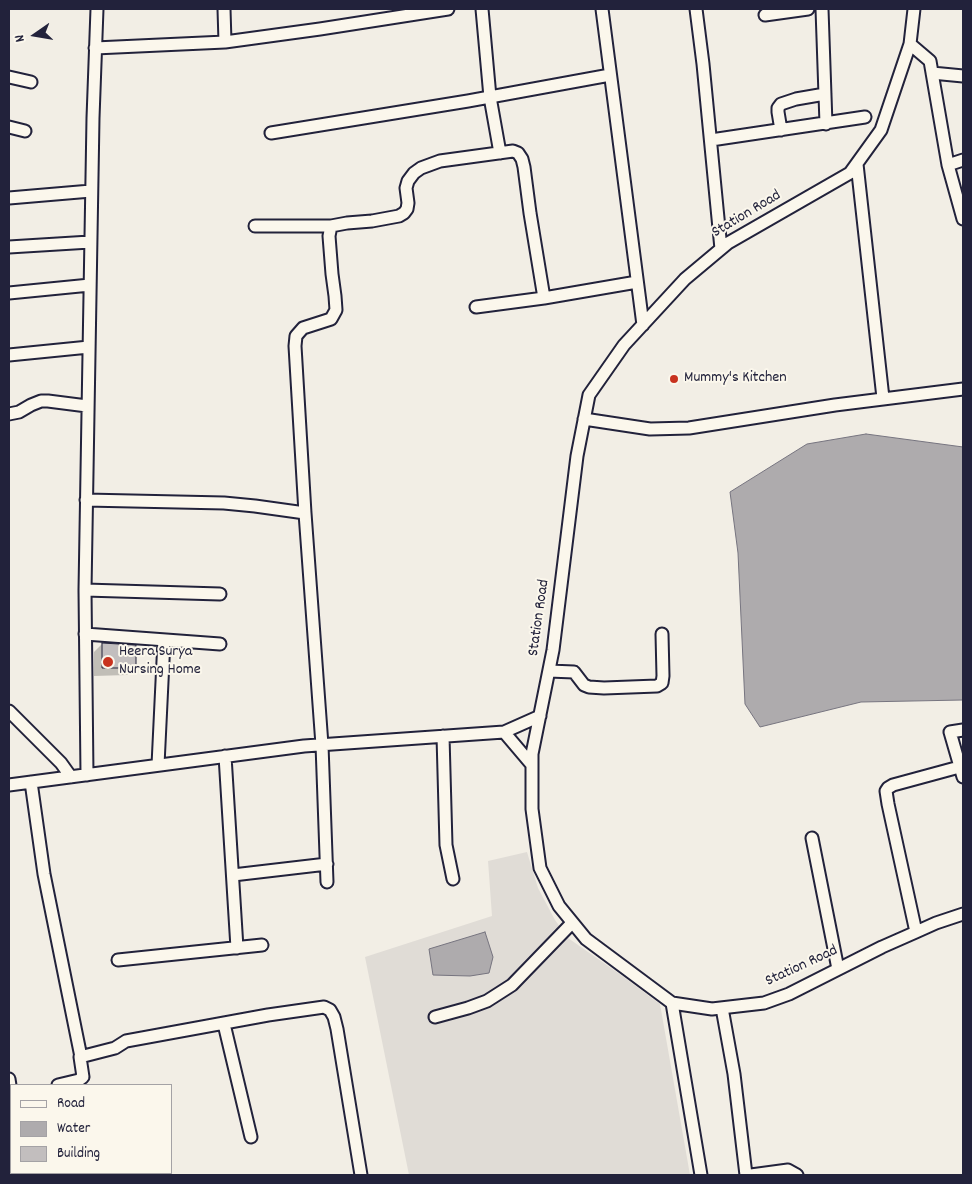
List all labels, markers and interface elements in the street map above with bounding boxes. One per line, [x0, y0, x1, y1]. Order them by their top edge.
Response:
north arrow [10, 10, 60, 60]
text: N [10, 33, 31, 44]
street label: Station Road [709, 187, 785, 243]
place label: Mummy's Kitchen [684, 369, 787, 389]
marker: Mummy's Kitchen [668, 373, 680, 385]
street label: Station Road [525, 578, 555, 658]
place label: Heera Surya Nursing Home [119, 643, 201, 681]
marker: Heera Surya Nursing Home [101, 655, 115, 669]
street label: Station Road [763, 942, 841, 992]
legend [10, 1084, 172, 1174]
text: Road [57, 1093, 85, 1115]
text: Water [57, 1118, 90, 1140]
text: Building [57, 1143, 100, 1165]

